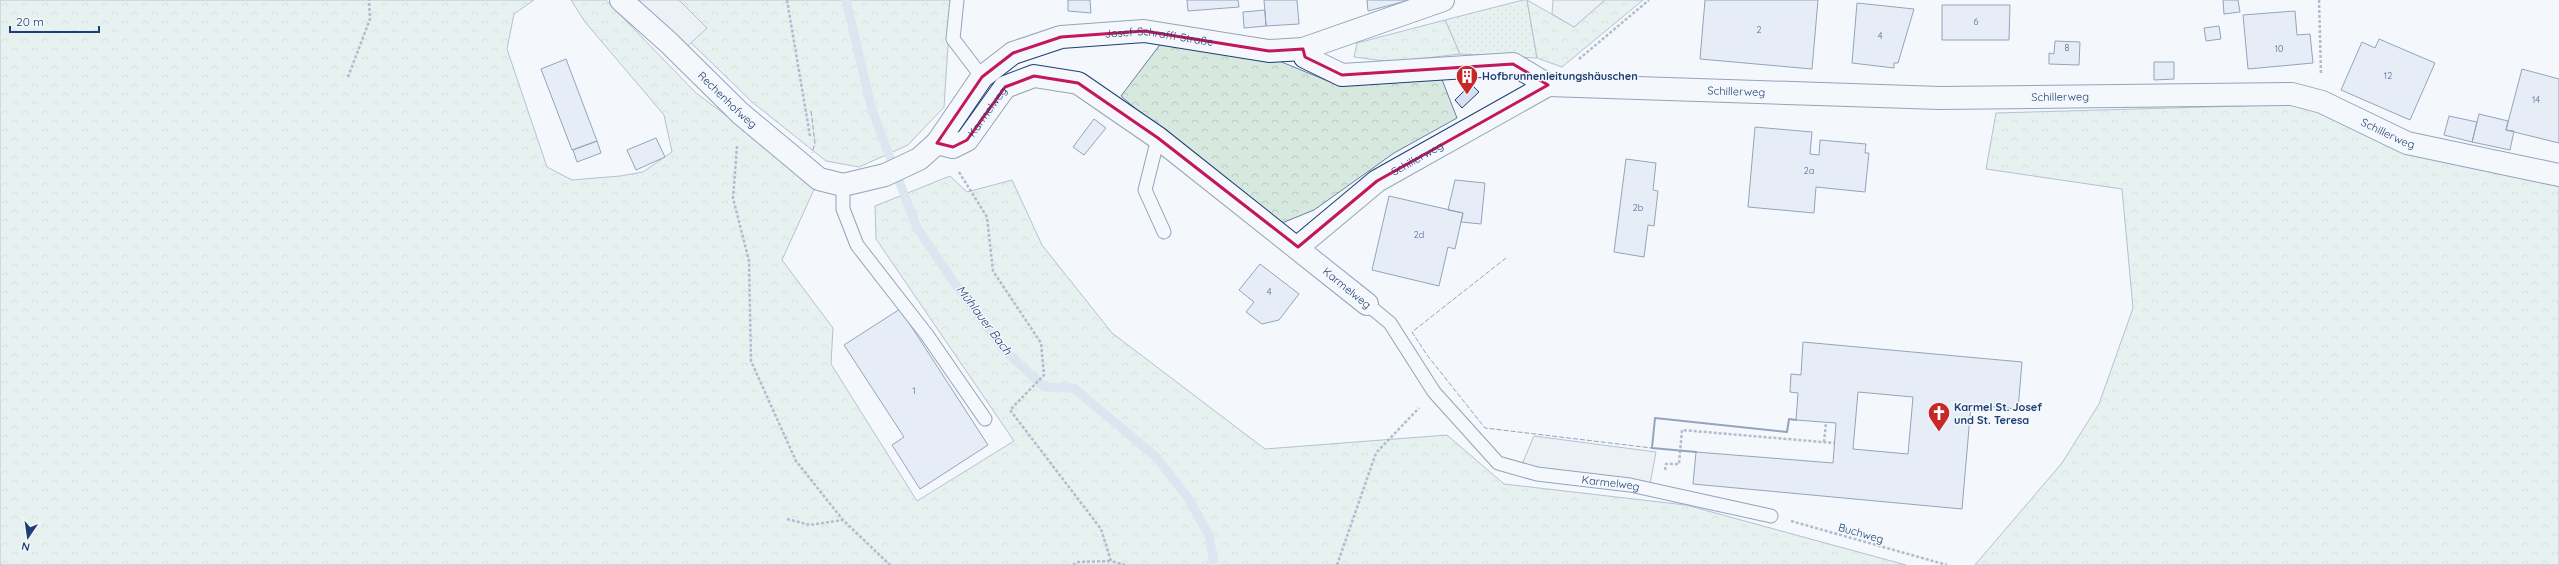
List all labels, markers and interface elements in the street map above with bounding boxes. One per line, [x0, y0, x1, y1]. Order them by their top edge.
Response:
scale bar [10, 8, 99, 34]
text: 20 m [16, 14, 44, 29]
house number: 6 [1974, 16, 1979, 27]
street label: Josef-Schraffl-Straße [1104, 24, 1215, 49]
house number: 2 [1757, 24, 1762, 35]
house number: 4 [1878, 30, 1883, 41]
house number: 8 [2065, 42, 2070, 53]
house number: 10 [2275, 43, 2283, 54]
building icon: Hofbrunnenleitungshäuschen [1454, 63, 1480, 96]
street label: Rechenhofweg [695, 68, 760, 131]
place label: Hofbrunnenleitungshäuschen [1482, 69, 1638, 83]
house number: 12 [2384, 70, 2392, 81]
street label: Schillerweg [1707, 83, 1765, 99]
street label: Karmelweg [965, 84, 1010, 139]
street label: Schillerweg [2031, 89, 2089, 104]
house number: 14 [2532, 94, 2540, 105]
street label: Schillerweg [2359, 115, 2416, 151]
street label: Schillerweg [1389, 138, 1446, 179]
house number: 2a [1804, 165, 1814, 176]
house number: 2b [1633, 202, 1644, 213]
house number: 2d [1414, 229, 1424, 240]
street label: Karmelweg [1320, 264, 1374, 312]
water label: Mühlauer Bach [953, 282, 1016, 358]
house number: 4 [1267, 286, 1272, 297]
house number: 1 [912, 385, 916, 396]
church icon: Karmel St. Josef und St. Teresa [1926, 400, 1952, 433]
place label: Karmel St. Josef und St. Teresa [1954, 400, 2042, 427]
street label: Karmelweg [1581, 472, 1641, 494]
north arrow [8, 517, 48, 557]
street label: Buchweg [1837, 520, 1885, 546]
text: N [20, 539, 31, 554]

